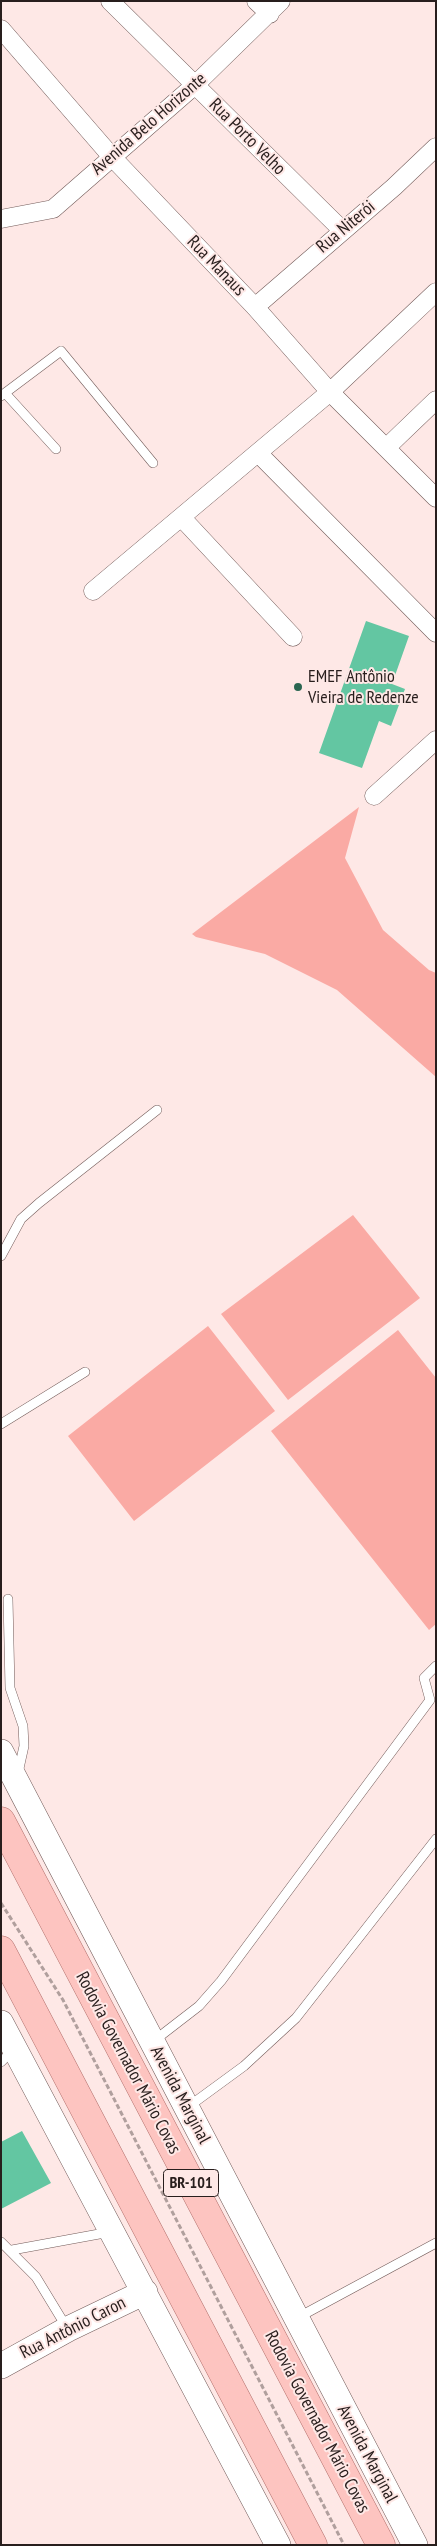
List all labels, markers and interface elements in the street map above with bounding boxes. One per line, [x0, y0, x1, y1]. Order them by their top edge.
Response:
street label: Avenida Belo Horizonte [87, 68, 211, 180]
street label: Rua Porto Velho [204, 94, 290, 180]
street label: Rua Niterói [312, 196, 380, 258]
street label: Rua Manaus [182, 231, 250, 301]
place label: EMEF Antônio Vieira de Redenze [308, 666, 419, 709]
marker: EMEF Antônio Vieira de Redenze [292, 681, 304, 693]
street label: Rodovia Governador Mário Covas [71, 1968, 185, 2158]
street label: Avenida Marginal [145, 2042, 215, 2148]
road number: BR-101 [164, 2170, 218, 2196]
street label: Rua Antônio Caron [17, 2292, 129, 2364]
street label: Rodovia Governador Mário Covas [260, 2327, 374, 2517]
street label: Avenida Marginal [332, 2401, 402, 2507]

